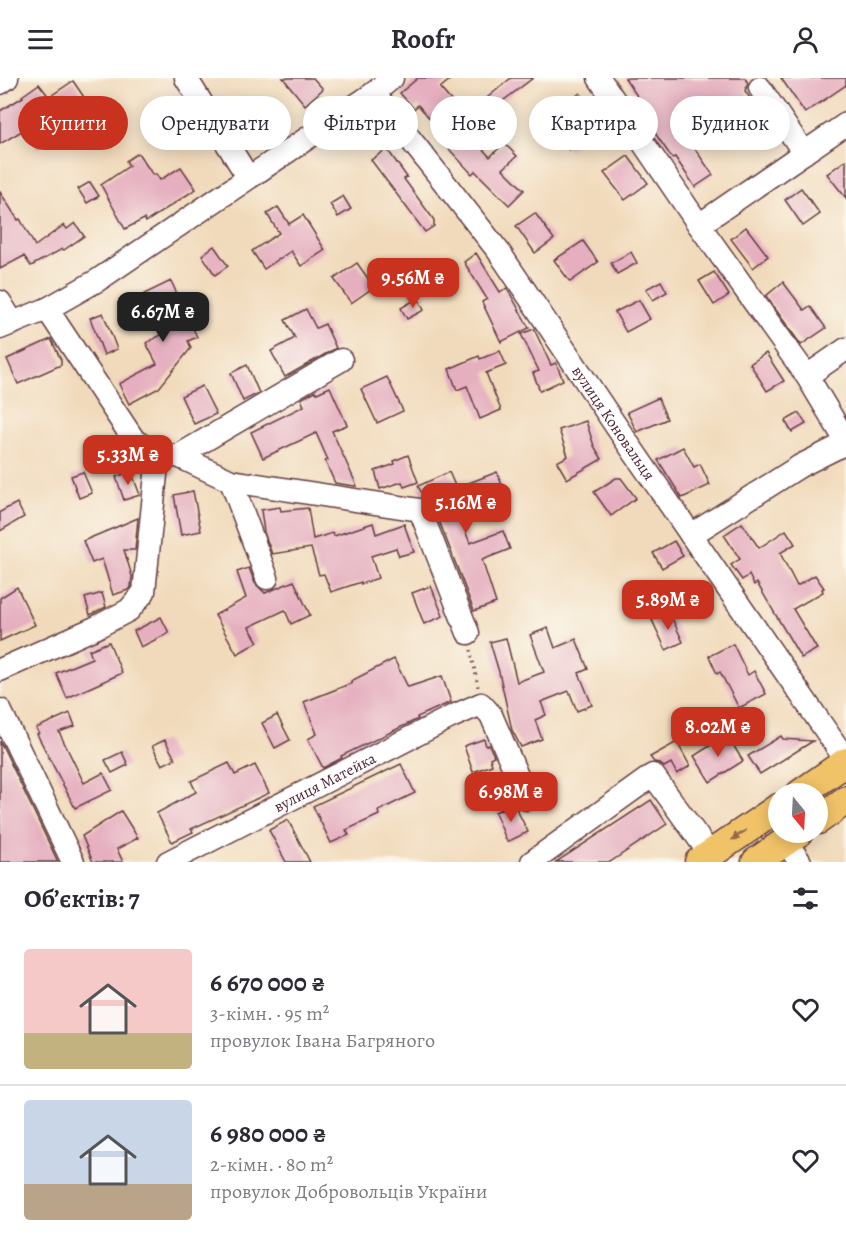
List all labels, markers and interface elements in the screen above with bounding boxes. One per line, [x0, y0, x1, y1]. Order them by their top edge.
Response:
text: Roofr [391, 21, 455, 57]
icon: menu [24, 23, 57, 56]
icon: person [789, 23, 822, 56]
chip: Купити [18, 96, 128, 150]
chip: Орендувати [140, 96, 291, 150]
chip: Фільтри [303, 96, 418, 150]
chip: Нове [430, 96, 517, 150]
chip: Квартира [529, 96, 658, 150]
chip: Будинок [670, 96, 790, 150]
pin: 9.56M ₴ [358, 258, 468, 309]
text: 9.56M ₴ [381, 264, 445, 291]
pin: 6.67M ₴ [108, 292, 218, 343]
text: 6.67M ₴ [131, 298, 195, 325]
street label: вулиця Коновальця [566, 362, 660, 485]
pin: 5.33M ₴ [73, 435, 183, 486]
text: 5.33M ₴ [97, 441, 159, 468]
pin: 5.16M ₴ [411, 483, 521, 534]
text: 5.16M ₴ [435, 489, 497, 516]
pin: 5.89M ₴ [613, 580, 723, 631]
text: 5.89M ₴ [636, 586, 700, 613]
pin: 8.02M ₴ [663, 707, 773, 758]
text: 8.02M ₴ [685, 713, 751, 740]
street label: вулиця Матейка [270, 747, 380, 818]
pin: 6.98M ₴ [456, 772, 566, 823]
text: 6.98M ₴ [479, 778, 543, 805]
north arrow [768, 783, 828, 843]
map controls [768, 783, 828, 843]
one-way arrow [731, 829, 747, 840]
text: Об’єктів: 7 [24, 881, 140, 916]
icon: filters [789, 882, 822, 915]
text: 6 670 000 ₴ [210, 965, 325, 1000]
icon: home [72, 973, 144, 1045]
icon: heart [789, 993, 822, 1026]
text: 3-кімн. · 95 m² [210, 1000, 329, 1027]
text: провулок Івана Багряного [210, 1027, 435, 1054]
text: 6 980 000 ₴ [210, 1116, 327, 1151]
icon: home [72, 1124, 144, 1196]
icon: heart [789, 1144, 822, 1177]
text: 2-кімн. · 80 m² [210, 1151, 333, 1178]
text: провулок Добровольців України [210, 1178, 487, 1205]

